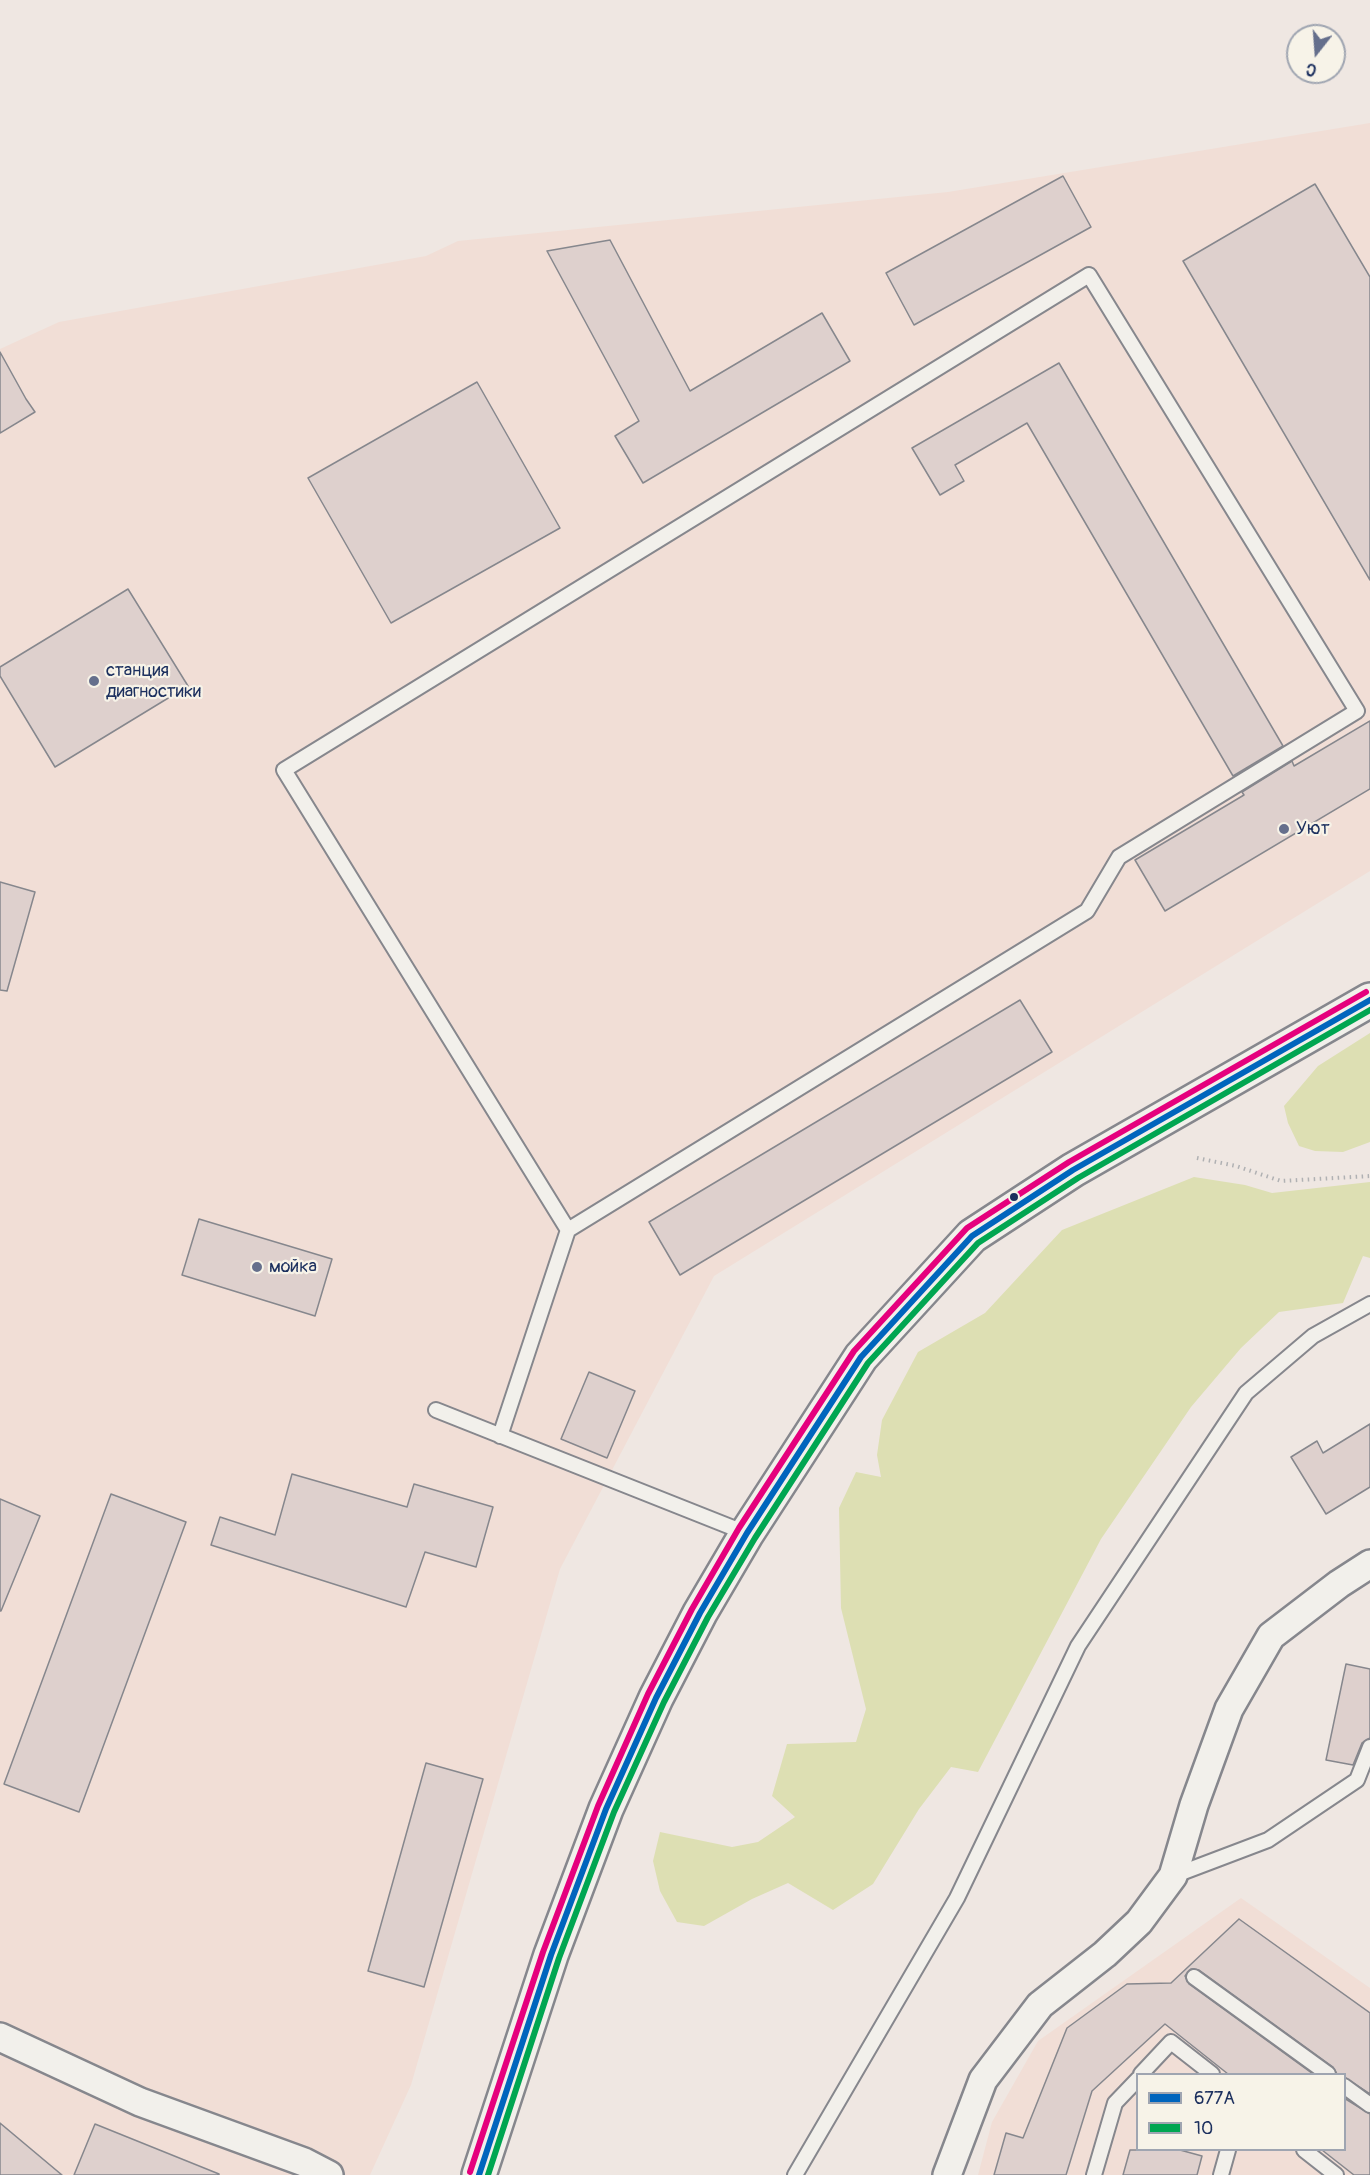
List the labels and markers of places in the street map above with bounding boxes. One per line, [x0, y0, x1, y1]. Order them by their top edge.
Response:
place label: станция диагностики [106, 660, 201, 702]
marker: станция диагностики [87, 674, 101, 688]
place label: Уют [1296, 818, 1330, 840]
marker: Уют [1277, 822, 1291, 836]
unlabelled marker [1008, 1191, 1020, 1203]
place label: мойка [269, 1256, 317, 1278]
marker: мойка [250, 1260, 264, 1274]

